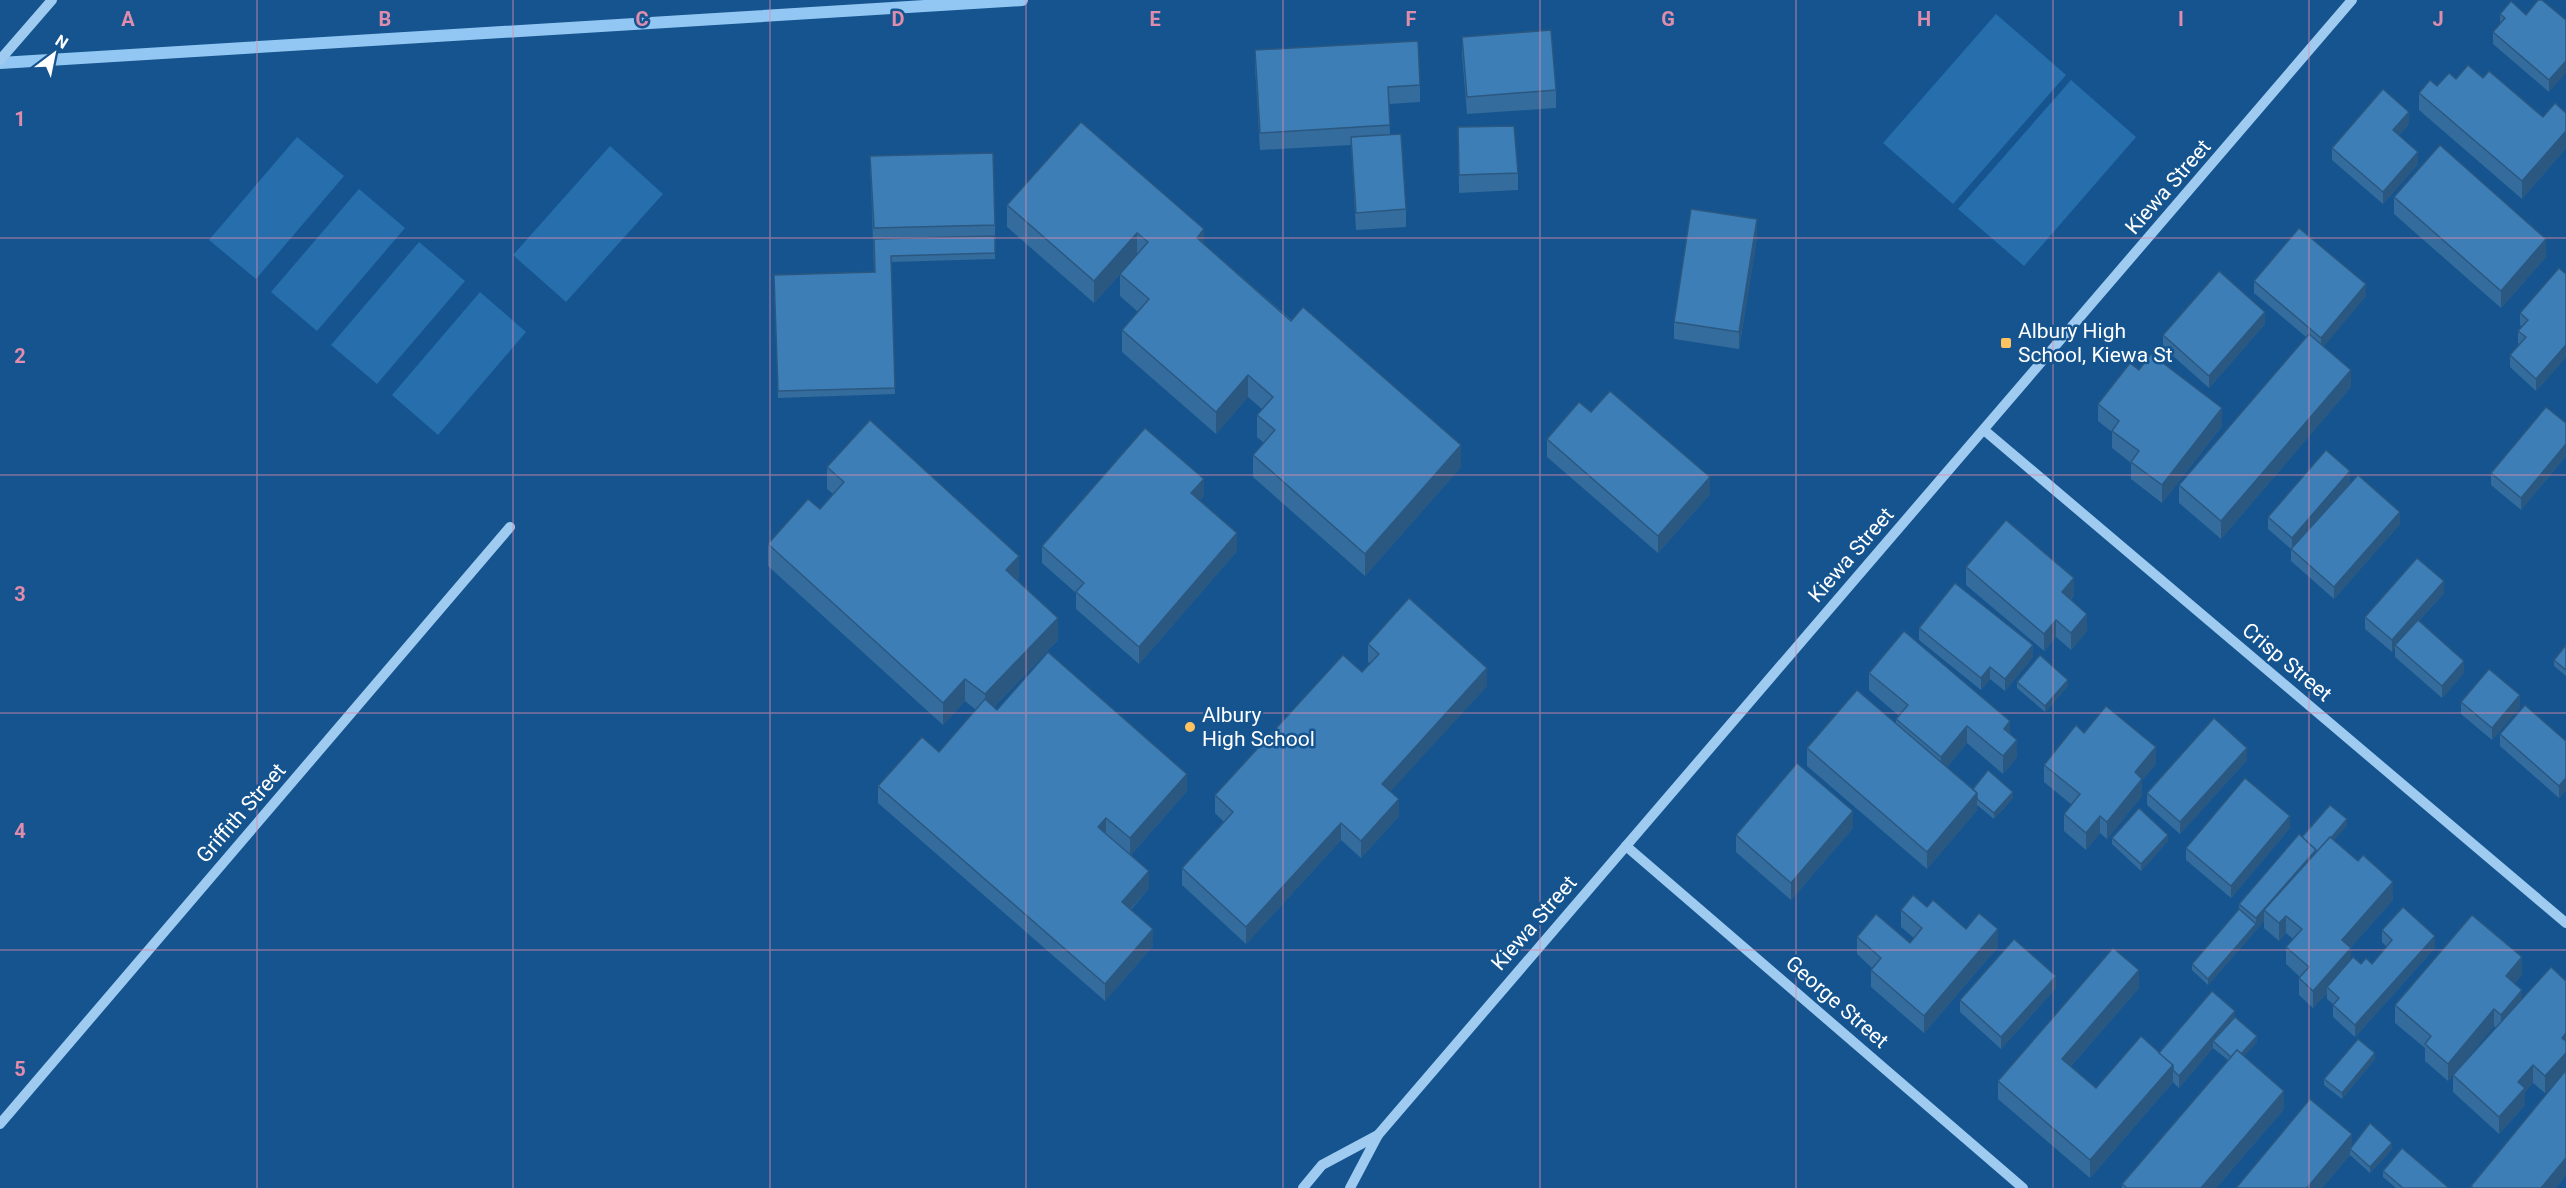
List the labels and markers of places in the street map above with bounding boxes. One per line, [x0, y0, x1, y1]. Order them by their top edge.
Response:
place label: Albury High School, Kiewa St [2018, 319, 2173, 367]
marker: Albury High School, Kiewa St [1999, 336, 2013, 350]
place label: Albury High School [1202, 703, 1315, 751]
marker: Albury High School [1183, 720, 1197, 734]

